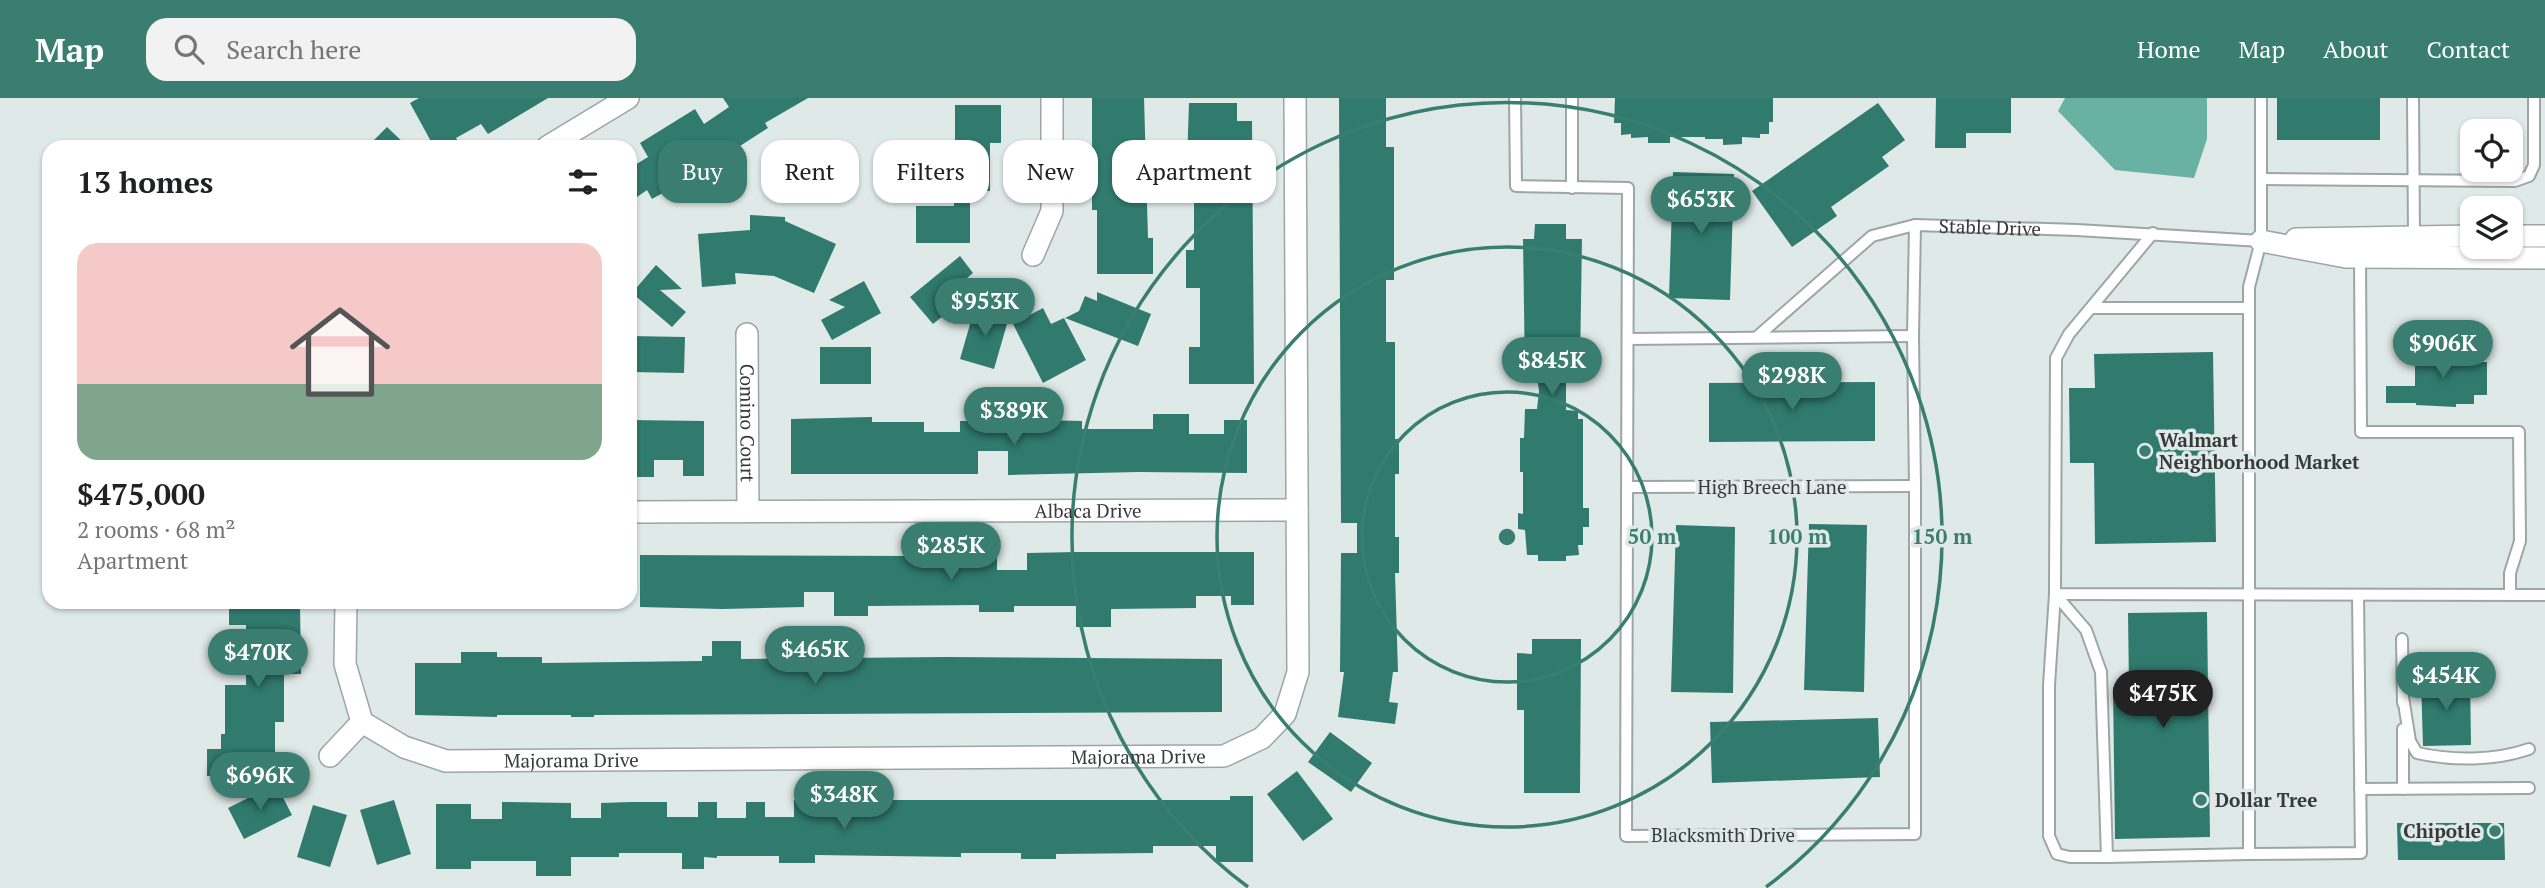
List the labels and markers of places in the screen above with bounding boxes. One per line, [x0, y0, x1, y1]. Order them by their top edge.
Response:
pin: $653K [1652, 176, 1750, 236]
pin: $953K [936, 278, 1034, 338]
pin: $906K [2394, 320, 2492, 380]
pin: $845K [1503, 338, 1601, 397]
pin: $298K [1743, 352, 1841, 412]
pin: $389K [965, 388, 1063, 447]
place label: Walmart Neighborhood Market [2159, 427, 2360, 474]
marker: Walmart Neighborhood Market [2137, 443, 2153, 459]
pin: $285K [902, 522, 1000, 582]
centre of rings [1495, 525, 1519, 549]
pin: $465K [766, 626, 864, 686]
pin: $470K [209, 630, 307, 689]
pin: $454K [2397, 652, 2495, 712]
pin: $475K [2114, 670, 2212, 730]
pin: $696K [211, 752, 309, 812]
pin: $348K [795, 772, 893, 831]
place label: Dollar Tree [2215, 787, 2318, 812]
marker: Dollar Tree [2193, 792, 2209, 808]
place label: Chipotle [2403, 818, 2481, 843]
marker: Chipotle [2487, 823, 2503, 839]

